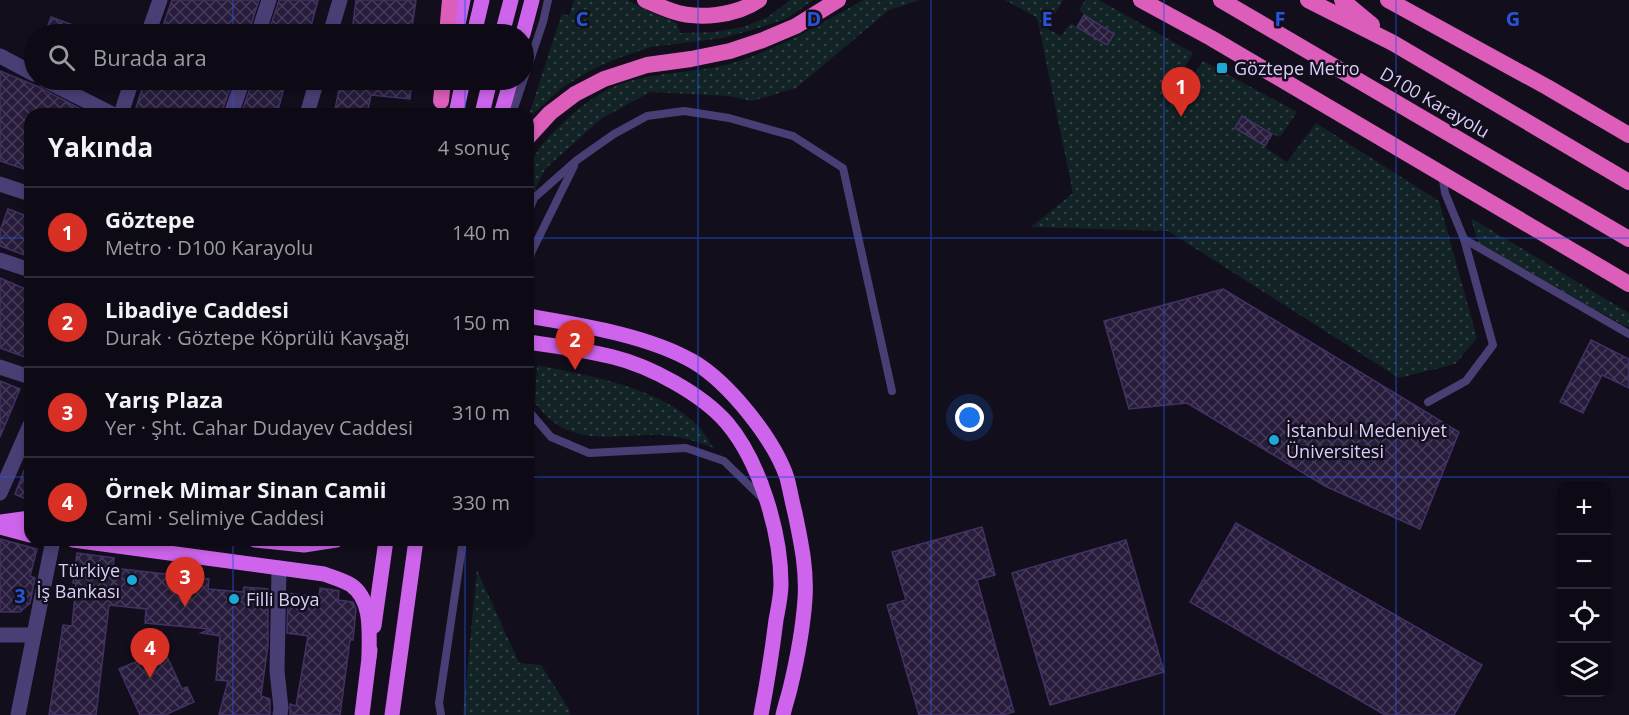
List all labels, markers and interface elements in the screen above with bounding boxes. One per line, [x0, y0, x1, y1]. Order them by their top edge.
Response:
text: C [576, 5, 589, 32]
text: D [807, 5, 821, 32]
text: E [1041, 5, 1053, 32]
text: F [1275, 5, 1285, 32]
text: G [1506, 5, 1520, 32]
search box [24, 24, 534, 90]
icon: search [45, 41, 78, 74]
text: Burada ara [93, 42, 207, 72]
place label: Göztepe Metro [1234, 56, 1360, 80]
marker: Göztepe Metro [1215, 61, 1229, 75]
street label: D100 Karayolu [1376, 61, 1494, 143]
pin: 1 [1162, 68, 1200, 117]
text: Yakında [48, 129, 153, 165]
text: 4 sonuç [438, 134, 510, 161]
text: Göztepe [105, 204, 195, 234]
text: 1 [62, 219, 73, 246]
text: 140 m [452, 219, 510, 246]
text: Metro · D100 Karayolu [105, 234, 313, 261]
text: Libadiye Caddesi [105, 294, 289, 324]
text: 2 [62, 309, 73, 336]
text: 150 m [452, 309, 510, 336]
pin: 2 [556, 320, 594, 370]
text: Durak · Göztepe Köprülü Kavşağı [105, 324, 410, 351]
text: Yarış Plaza [105, 384, 223, 414]
text: 3 [62, 399, 73, 426]
text: 310 m [452, 399, 510, 426]
your location [955, 403, 984, 432]
text: Yer · Şht. Cahar Dudayev Caddesi [105, 414, 413, 441]
place label: İstanbul Medeniyet Üniversitesi [1286, 418, 1447, 463]
marker: İstanbul Medeniyet Üniversitesi [1267, 433, 1281, 447]
text: Örnek Mimar Sinan Camii [105, 474, 386, 504]
map controls [1557, 481, 1611, 697]
button: + [1557, 481, 1611, 535]
text: 4 [62, 489, 73, 516]
text: 330 m [452, 489, 510, 516]
text: Cami · Selimiye Caddesi [105, 504, 324, 531]
button: − [1557, 535, 1611, 589]
place label: Türkiye İş Bankası [36, 558, 120, 603]
pin: 3 [166, 558, 204, 607]
marker: Türkiye İş Bankası [125, 573, 139, 587]
text: 3 [14, 582, 26, 609]
place label: Filli Boya [246, 587, 320, 611]
button: locate [1557, 589, 1611, 643]
marker: Filli Boya [227, 592, 241, 606]
pin: 4 [130, 628, 170, 678]
button: layers [1557, 643, 1611, 697]

